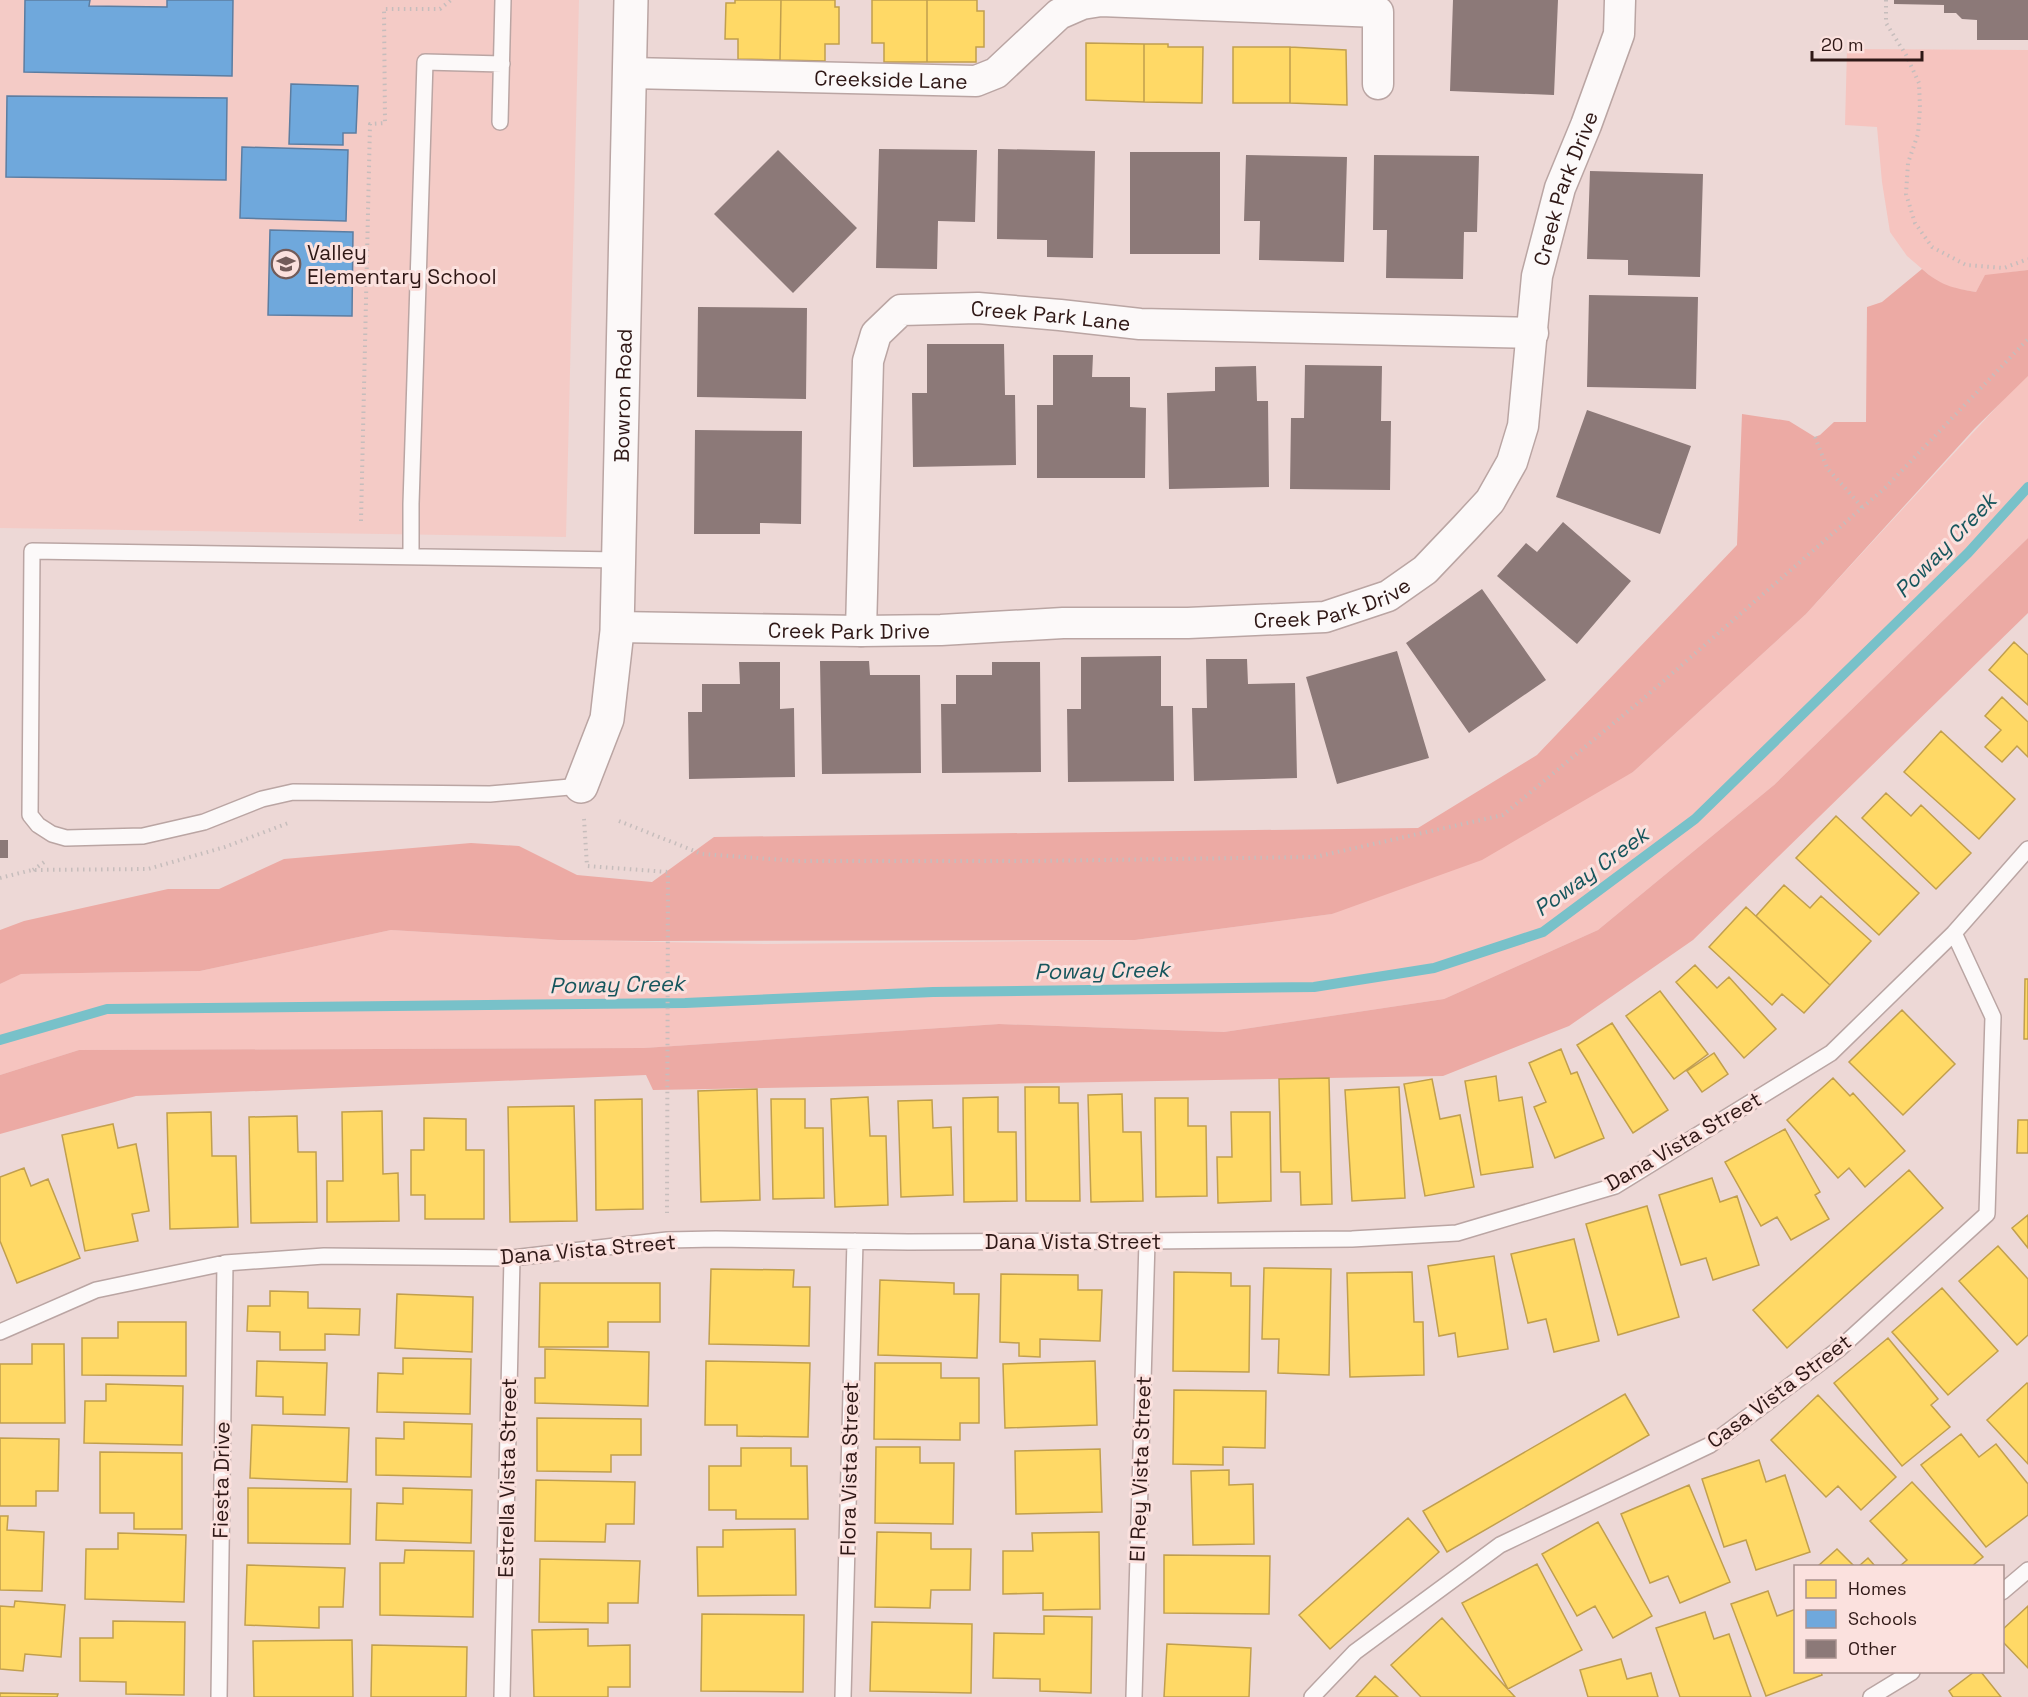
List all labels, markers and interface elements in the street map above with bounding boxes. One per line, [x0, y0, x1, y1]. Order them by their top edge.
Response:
scale bar [1812, 24, 1922, 62]
text: 20 m [1821, 33, 1864, 56]
street label: Creekside Lane [814, 64, 968, 94]
street label: Creek Park Drive [1527, 107, 1603, 269]
place label: Valley Elementary School [307, 239, 497, 290]
school or university icon: Valley Elementary School [270, 248, 302, 280]
street label: Creek Park Lane [970, 294, 1132, 336]
street label: Bowron Road [607, 328, 637, 463]
water label: Poway Creek [1888, 485, 2003, 603]
street label: Creek Park Drive [1253, 571, 1416, 634]
street label: Creek Park Drive [768, 616, 930, 645]
water label: Poway Creek [1528, 819, 1656, 922]
water label: Poway Creek [1034, 955, 1172, 985]
water label: Poway Creek [549, 969, 687, 999]
street label: Dana Vista Street [1600, 1085, 1766, 1197]
street label: Dana Vista Street [499, 1228, 677, 1270]
street label: Dana Vista Street [985, 1228, 1161, 1255]
street label: Casa Vista Street [1701, 1328, 1857, 1454]
street label: El Rey Vista Street [1123, 1375, 1157, 1563]
street label: Estrella Vista Street [492, 1378, 522, 1578]
street label: Flora Vista Street [834, 1382, 864, 1556]
street label: Fiesta Drive [206, 1421, 236, 1539]
legend [1794, 1565, 2004, 1673]
text: Homes [1848, 1577, 1907, 1600]
text: Schools [1848, 1607, 1917, 1630]
text: Other [1848, 1637, 1897, 1660]

